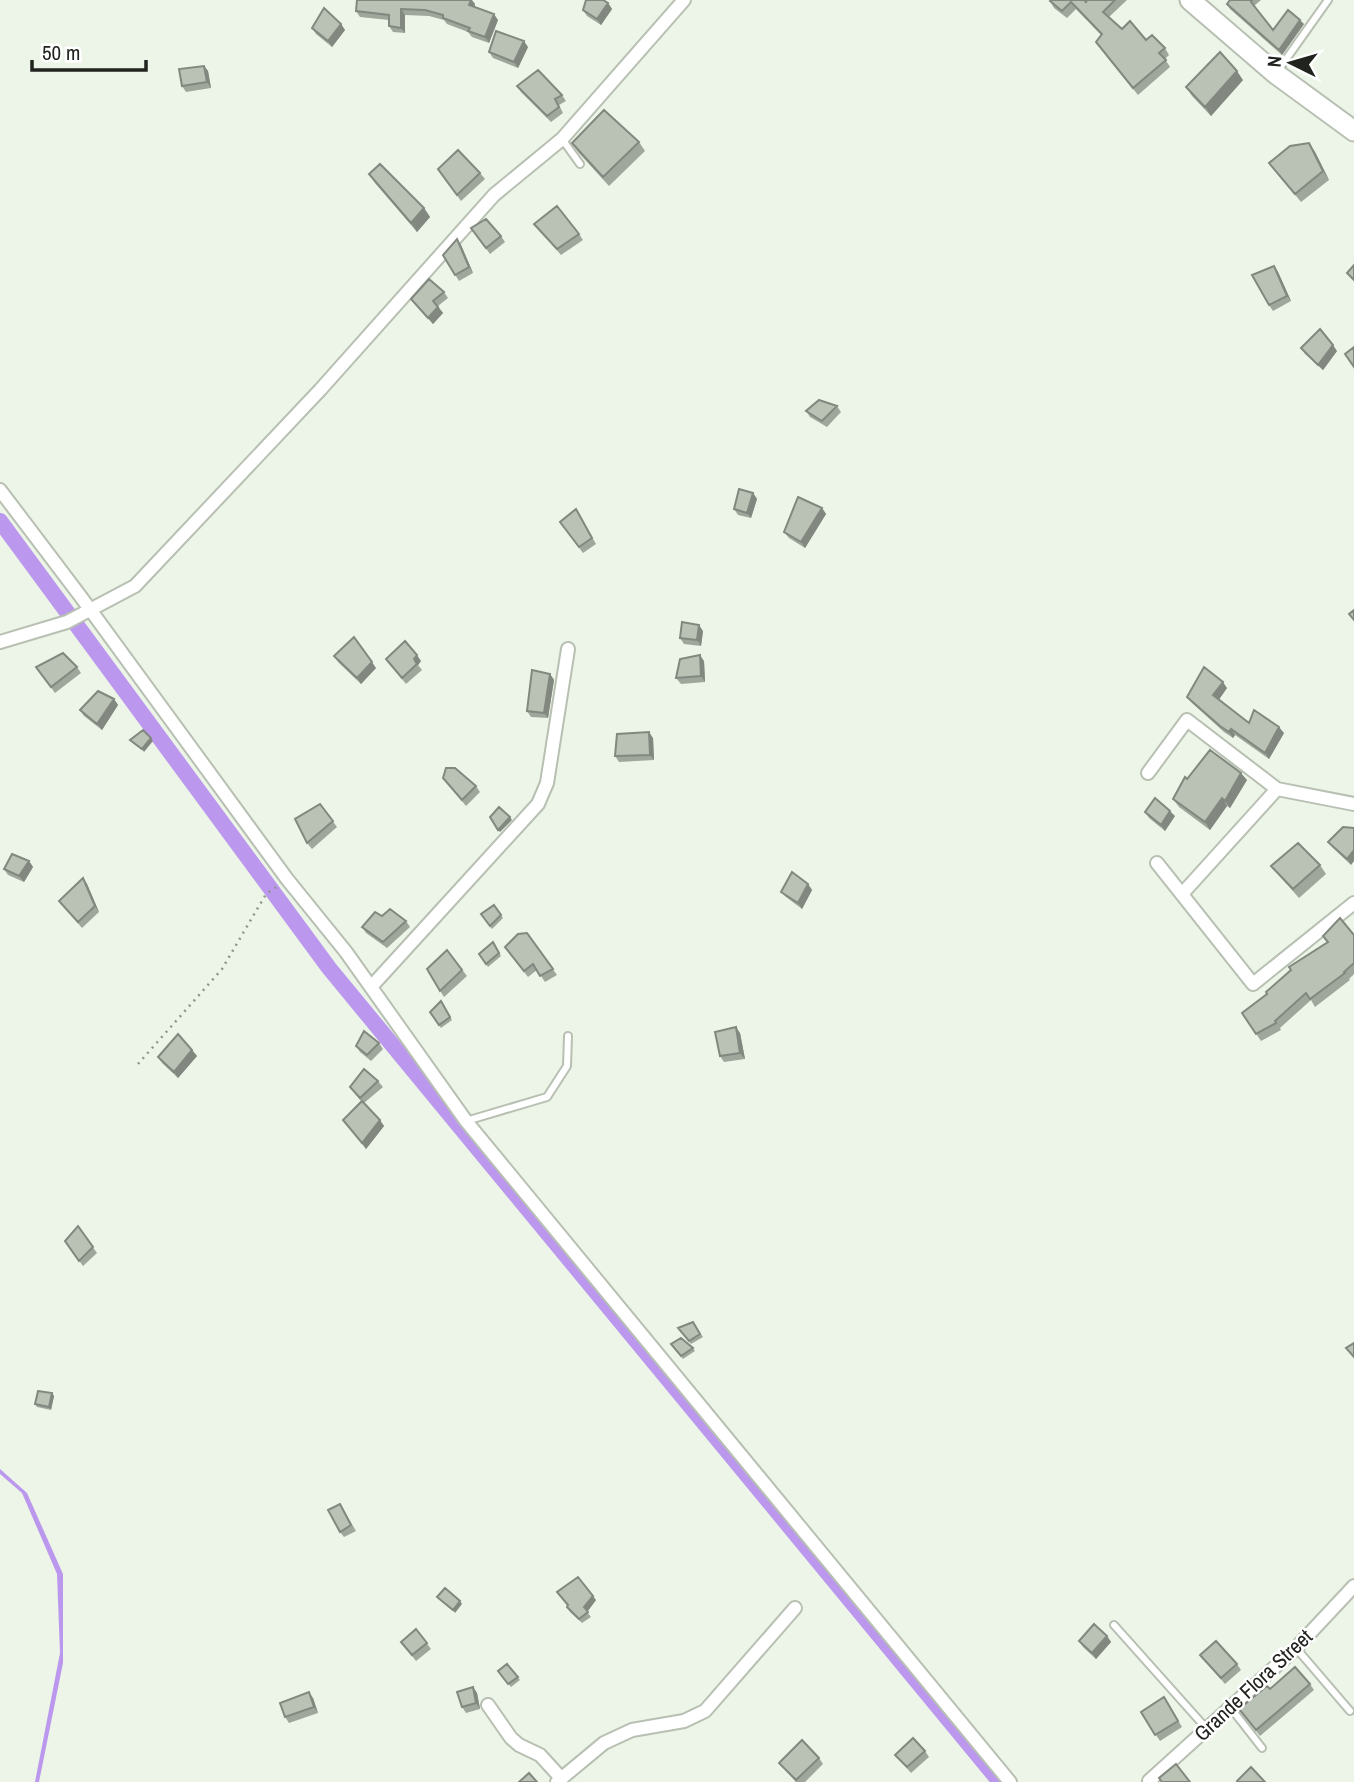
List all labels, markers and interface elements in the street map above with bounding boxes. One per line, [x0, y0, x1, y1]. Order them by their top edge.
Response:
scale bar [32, 28, 145, 72]
north arrow [1256, 28, 1326, 98]
text: 50 m [42, 38, 80, 67]
text: N [1261, 55, 1288, 68]
street label: Grande Flora Street [1187, 1622, 1319, 1748]

